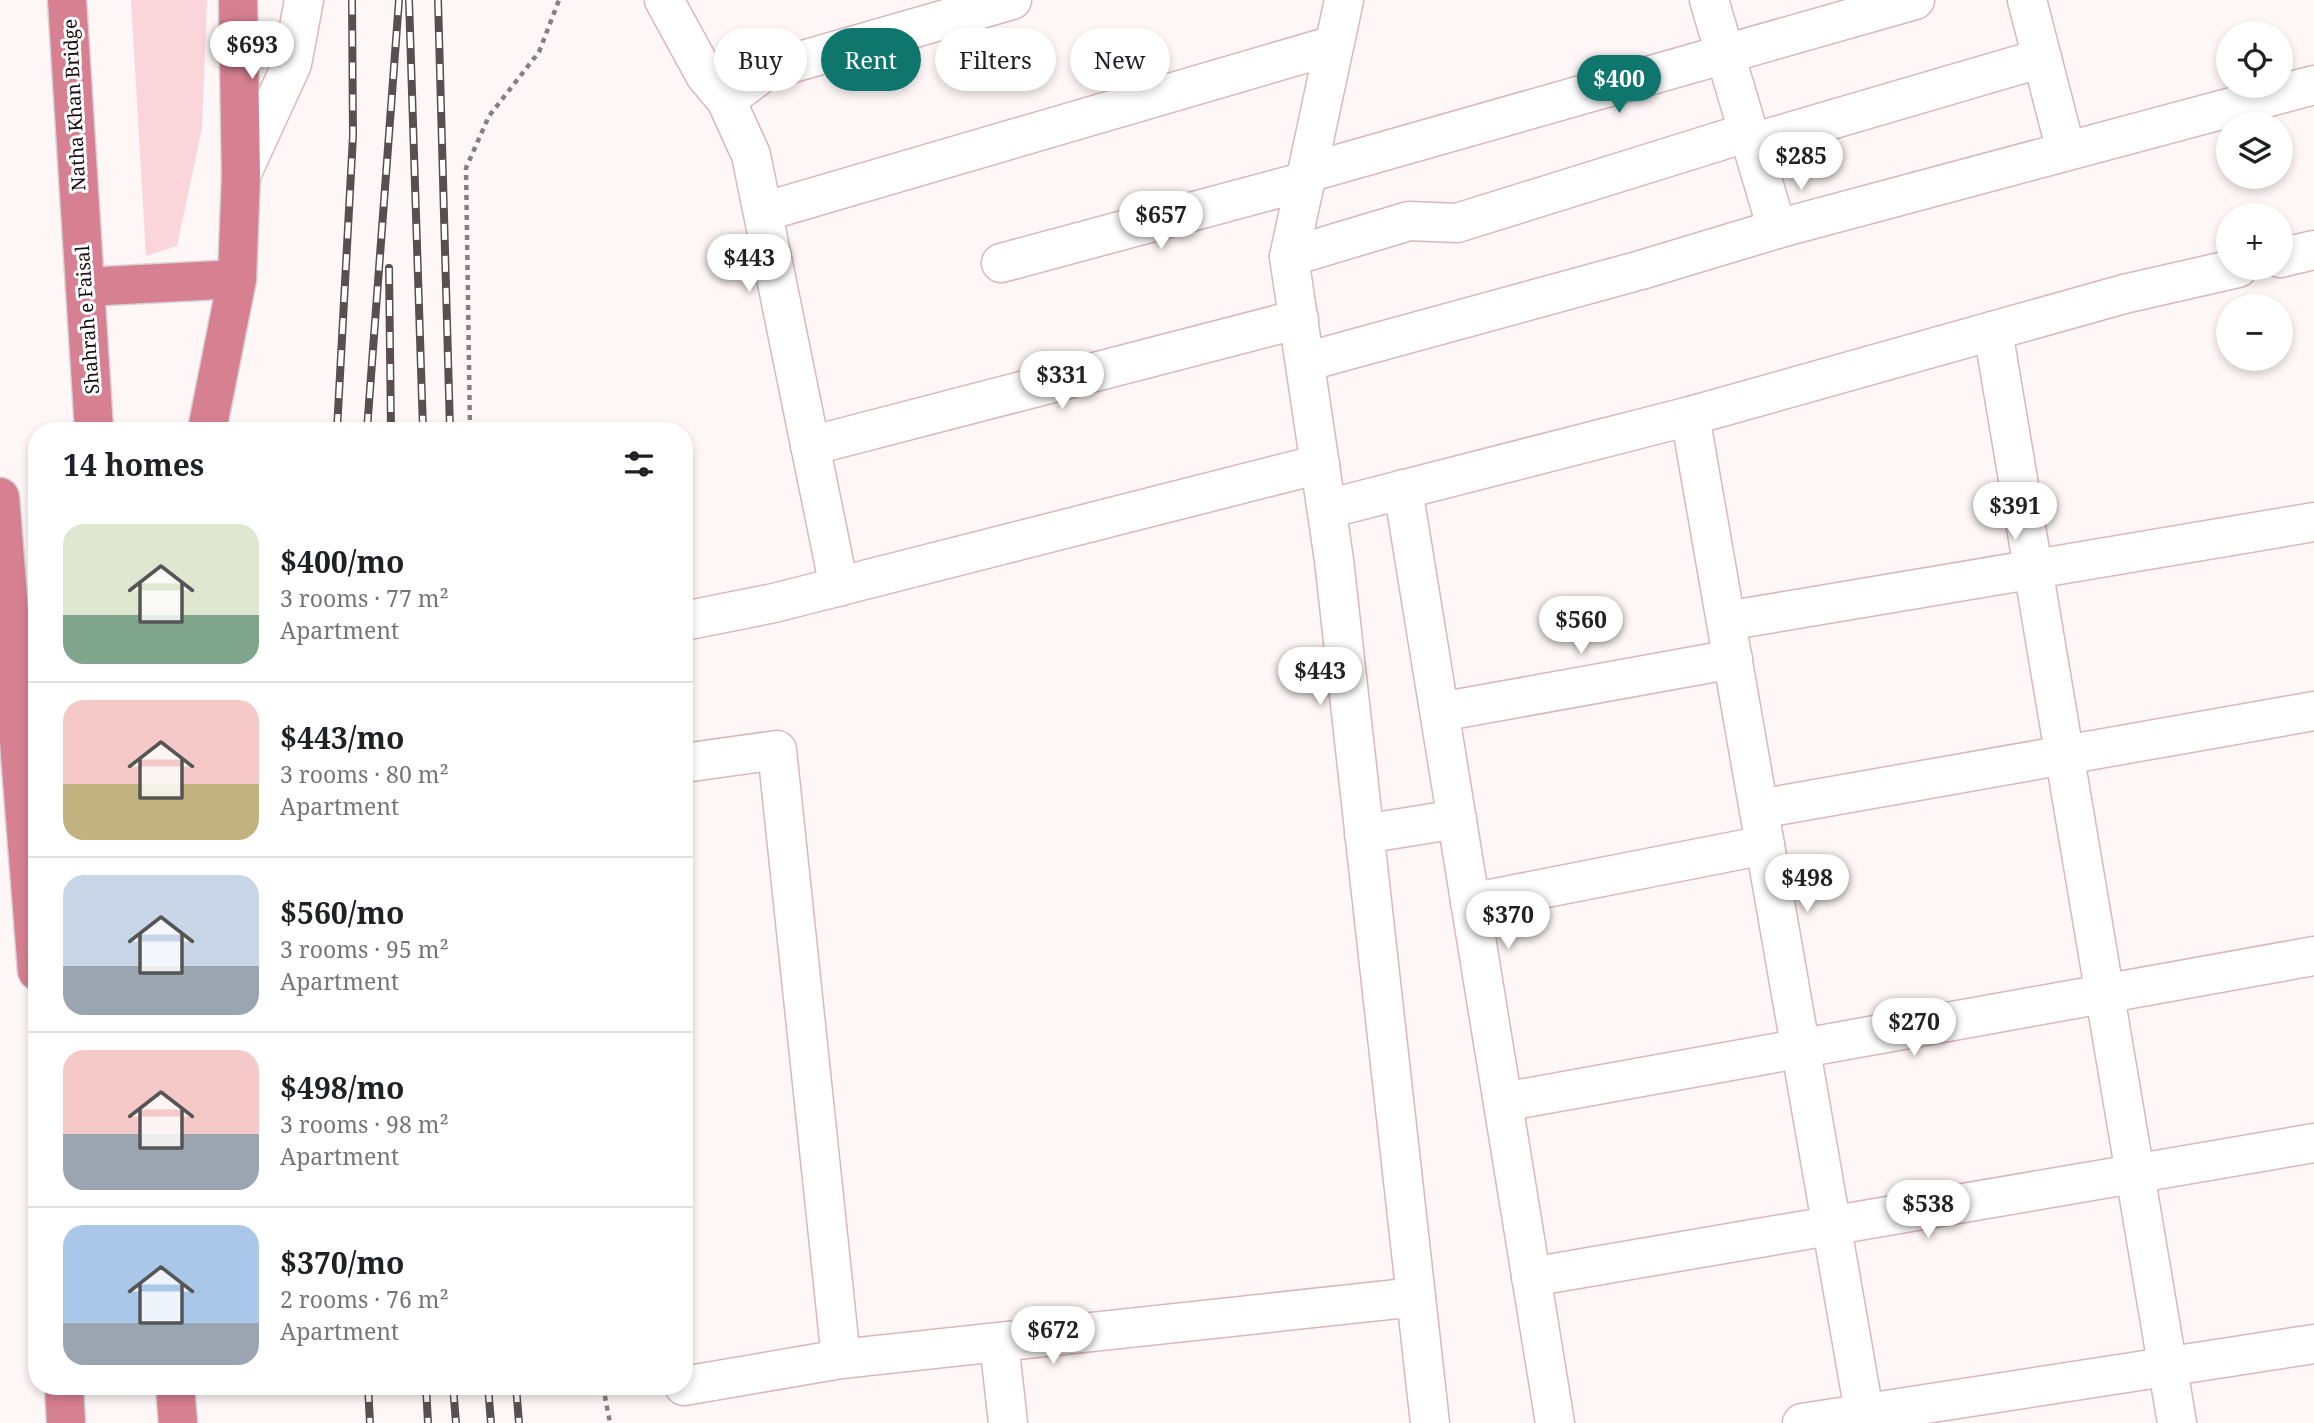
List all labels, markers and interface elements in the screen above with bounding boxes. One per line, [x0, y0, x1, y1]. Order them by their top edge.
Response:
street label: Natha Khan Bridge [57, 18, 91, 192]
map controls [2216, 21, 2293, 371]
button: locate [2216, 21, 2293, 98]
pin: $693 [211, 22, 293, 81]
text: $693 [226, 28, 278, 60]
chip: Buy [714, 28, 807, 91]
chip: Rent [821, 28, 921, 91]
chip: Filters [935, 28, 1056, 91]
chip: New [1070, 28, 1170, 91]
pin: $400 [1578, 55, 1660, 115]
text: $400 [1593, 62, 1645, 94]
button: layers [2216, 112, 2293, 189]
pin: $285 [1760, 132, 1842, 192]
text: $285 [1775, 139, 1827, 171]
pin: $657 [1120, 191, 1202, 251]
text: $657 [1135, 198, 1187, 230]
button: + [2216, 203, 2293, 280]
pin: $443 [708, 234, 790, 294]
text: $443 [723, 241, 775, 273]
street label: Shahrah e Faisal [69, 245, 105, 395]
button: − [2216, 294, 2293, 371]
pin: $331 [1021, 352, 1103, 411]
text: $331 [1036, 358, 1088, 390]
text: 14 homes [63, 444, 204, 485]
icon: filters [620, 445, 658, 483]
pin: $391 [1974, 482, 2056, 542]
text: $391 [1989, 489, 2041, 521]
text: $400/mo [280, 541, 404, 582]
icon: home [119, 552, 203, 636]
text: 3 rooms · 77 m² [280, 582, 449, 614]
pin: $560 [1540, 596, 1622, 656]
text: $560 [1555, 603, 1607, 635]
text: Apartment [280, 614, 399, 646]
pin: $443 [1279, 648, 1361, 707]
text: $443 [1294, 654, 1346, 686]
text: $443/mo [280, 717, 404, 758]
icon: home [119, 728, 203, 812]
text: 3 rooms · 80 m² [280, 758, 449, 790]
text: Apartment [280, 790, 399, 822]
pin: $498 [1766, 855, 1848, 914]
text: $498 [1781, 861, 1833, 893]
text: $560/mo [280, 892, 404, 933]
pin: $370 [1467, 892, 1549, 951]
text: $370 [1482, 898, 1534, 930]
icon: home [119, 903, 203, 987]
text: 3 rooms · 95 m² [280, 933, 449, 965]
text: Apartment [280, 965, 399, 997]
pin: $270 [1873, 998, 1955, 1058]
text: $270 [1888, 1005, 1940, 1037]
text: $498/mo [280, 1067, 404, 1108]
icon: home [119, 1078, 203, 1162]
text: 3 rooms · 98 m² [280, 1108, 449, 1140]
text: Apartment [280, 1140, 399, 1172]
pin: $538 [1887, 1180, 1969, 1240]
text: $538 [1902, 1187, 1954, 1219]
text: $370/mo [280, 1242, 404, 1283]
icon: home [119, 1253, 203, 1337]
text: 2 rooms · 76 m² [280, 1283, 449, 1315]
pin: $672 [1012, 1306, 1094, 1366]
text: $672 [1027, 1313, 1079, 1345]
text: Apartment [280, 1315, 399, 1347]

